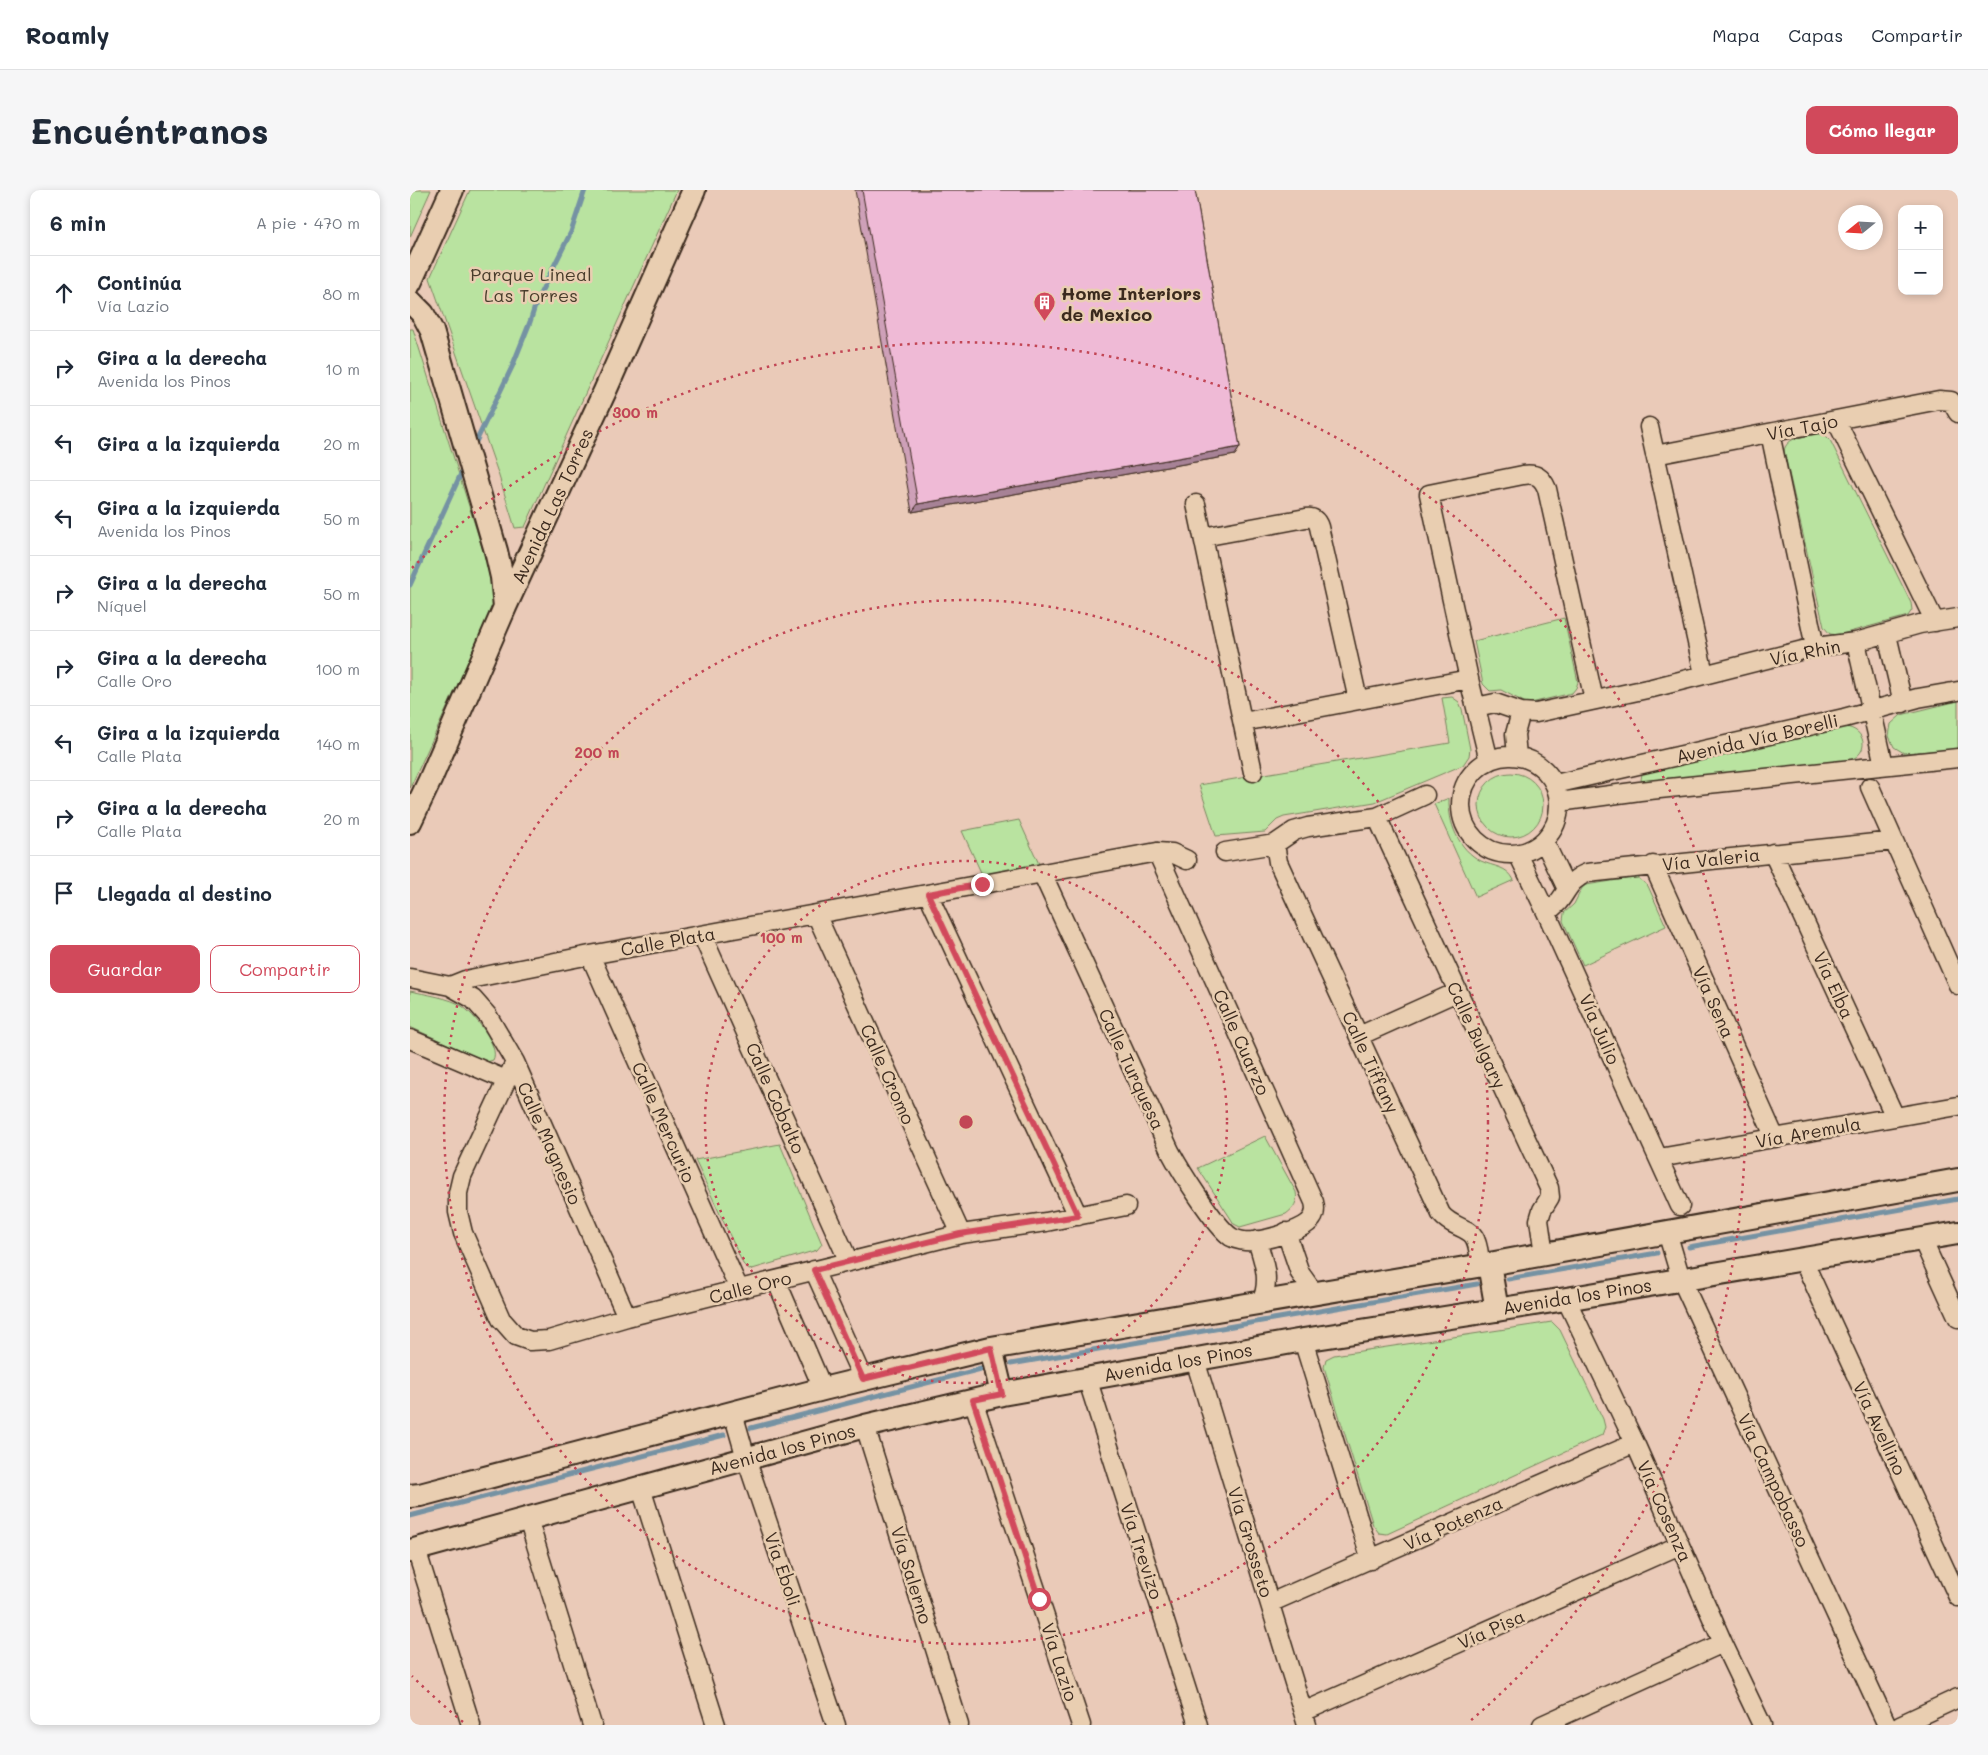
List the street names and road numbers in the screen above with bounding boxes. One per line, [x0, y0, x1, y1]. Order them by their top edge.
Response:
street label: Vía Tajo [1764, 408, 1840, 446]
street label: Avenida Las Torres [505, 424, 599, 588]
street label: Vía Rhin [1768, 633, 1842, 671]
street label: Avenida Vía Borelli [1673, 708, 1841, 768]
street label: Vía Valeria [1661, 842, 1761, 876]
street label: Calle Plata [619, 921, 717, 961]
street label: Vía Elba [1808, 947, 1860, 1023]
street label: Vía Sena [1687, 962, 1741, 1042]
street label: Calle Bulgary [1442, 978, 1512, 1092]
street label: Calle Cuarzo [1208, 985, 1276, 1099]
street label: Vía Julio [1574, 990, 1626, 1068]
street label: Calle Turquesa [1093, 1004, 1171, 1134]
street label: Calle Tiffany [1337, 1007, 1405, 1117]
street label: Calle Cromo [855, 1020, 921, 1128]
street label: Calle Cobalto [741, 1039, 811, 1158]
street label: Calle Mercurio [627, 1058, 702, 1187]
street label: Calle Magnesio [512, 1078, 588, 1208]
street label: Vía Aremula [1753, 1111, 1863, 1153]
street label: Calle Oro [706, 1265, 794, 1309]
street label: Avenida los Pinos [1501, 1272, 1653, 1320]
street label: Avenida los Pinos [1102, 1337, 1254, 1387]
street label: Vía Avellino [1848, 1377, 1912, 1479]
street label: Vía Campobasso [1732, 1409, 1816, 1551]
street label: Avenida los Pinos [706, 1418, 858, 1480]
street label: Vía Cosenza [1632, 1456, 1698, 1566]
street label: Vía Grosseto [1223, 1484, 1279, 1601]
street label: Vía Potenza [1400, 1490, 1506, 1556]
street label: Vía Trevizo [1115, 1500, 1169, 1603]
street label: Vía Salerno [886, 1523, 938, 1627]
street label: Vía Eboli [759, 1529, 807, 1609]
street label: Vía Pisa [1454, 1604, 1528, 1654]
street label: Vía Lazio [1036, 1620, 1084, 1705]

